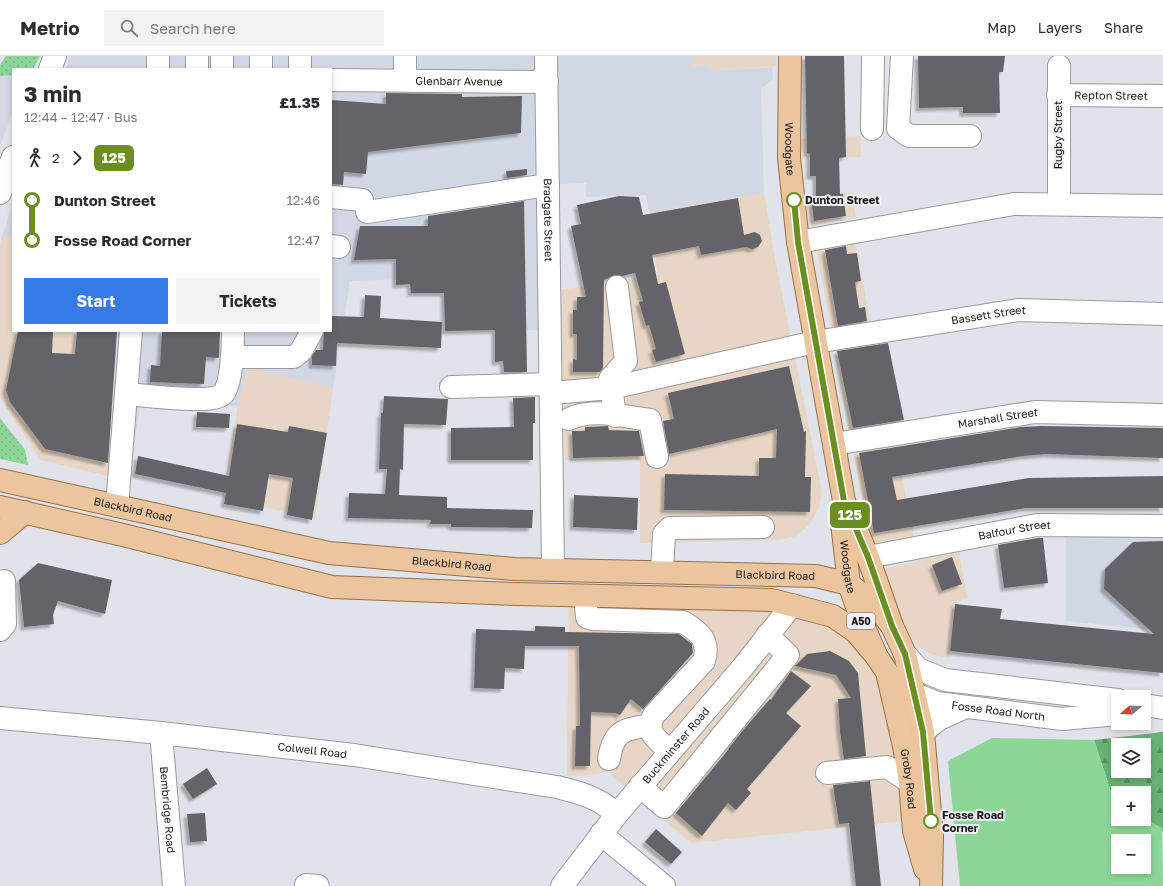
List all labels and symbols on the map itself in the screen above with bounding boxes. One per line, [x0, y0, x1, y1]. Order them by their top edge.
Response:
street label: Glenbarr Avenue [415, 74, 503, 88]
street label: Repton Street [1074, 88, 1148, 102]
street label: Rugby Street [1051, 101, 1064, 169]
street label: Woodgate [783, 122, 798, 176]
street label: Bradgate Street [542, 178, 556, 262]
marker: Dunton Street [786, 192, 802, 208]
place label: Dunton Street [805, 193, 880, 206]
street label: Bassett Street [950, 303, 1026, 326]
street label: Marshall Street [957, 405, 1038, 430]
street label: Blackbird Road [93, 494, 173, 524]
line badge: 125 [827, 502, 873, 528]
street label: Balfour Street [977, 518, 1051, 542]
street label: Woodgate [838, 539, 859, 595]
street label: Blackbird Road [411, 553, 492, 573]
street label: Blackbird Road [735, 567, 815, 582]
road number: A50 [847, 613, 875, 629]
north arrow [1111, 690, 1151, 730]
street label: Fosse Road North [951, 698, 1046, 723]
street label: Buckminster Road [639, 704, 712, 786]
street label: Colwell Road [277, 739, 348, 760]
street label: Groby Road [899, 748, 919, 810]
street label: Bembridge Road [158, 766, 178, 854]
place label: Fosse Road Corner [942, 808, 1004, 834]
marker: Fosse Road Corner [923, 813, 939, 829]

